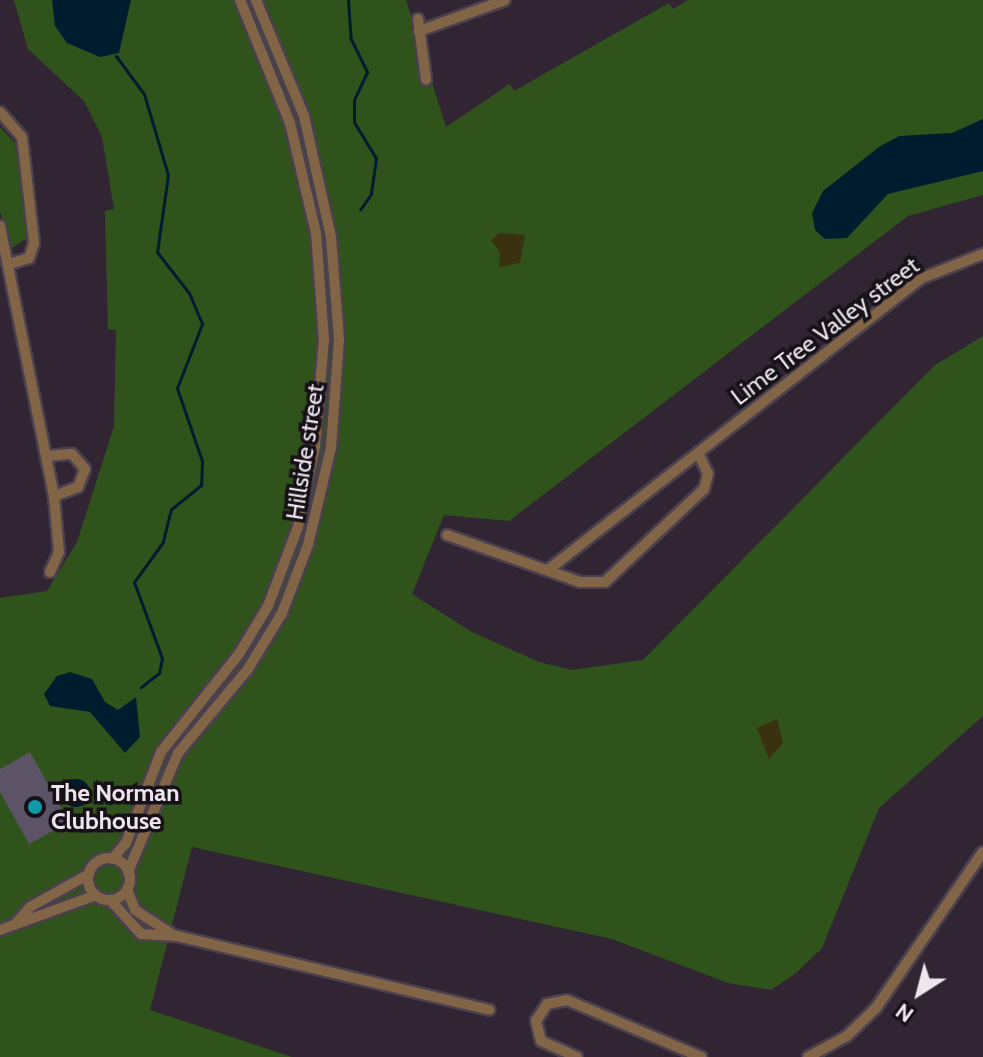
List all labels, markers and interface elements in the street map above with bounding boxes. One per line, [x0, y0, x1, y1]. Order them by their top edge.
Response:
street label: Lime Tree Valley street [725, 251, 925, 411]
street label: Hillside street [280, 382, 330, 522]
place label: The Norman Clubhouse [51, 779, 179, 835]
marker: The Norman Clubhouse [26, 798, 44, 816]
north arrow [879, 953, 959, 1033]
text: N [890, 997, 919, 1028]

